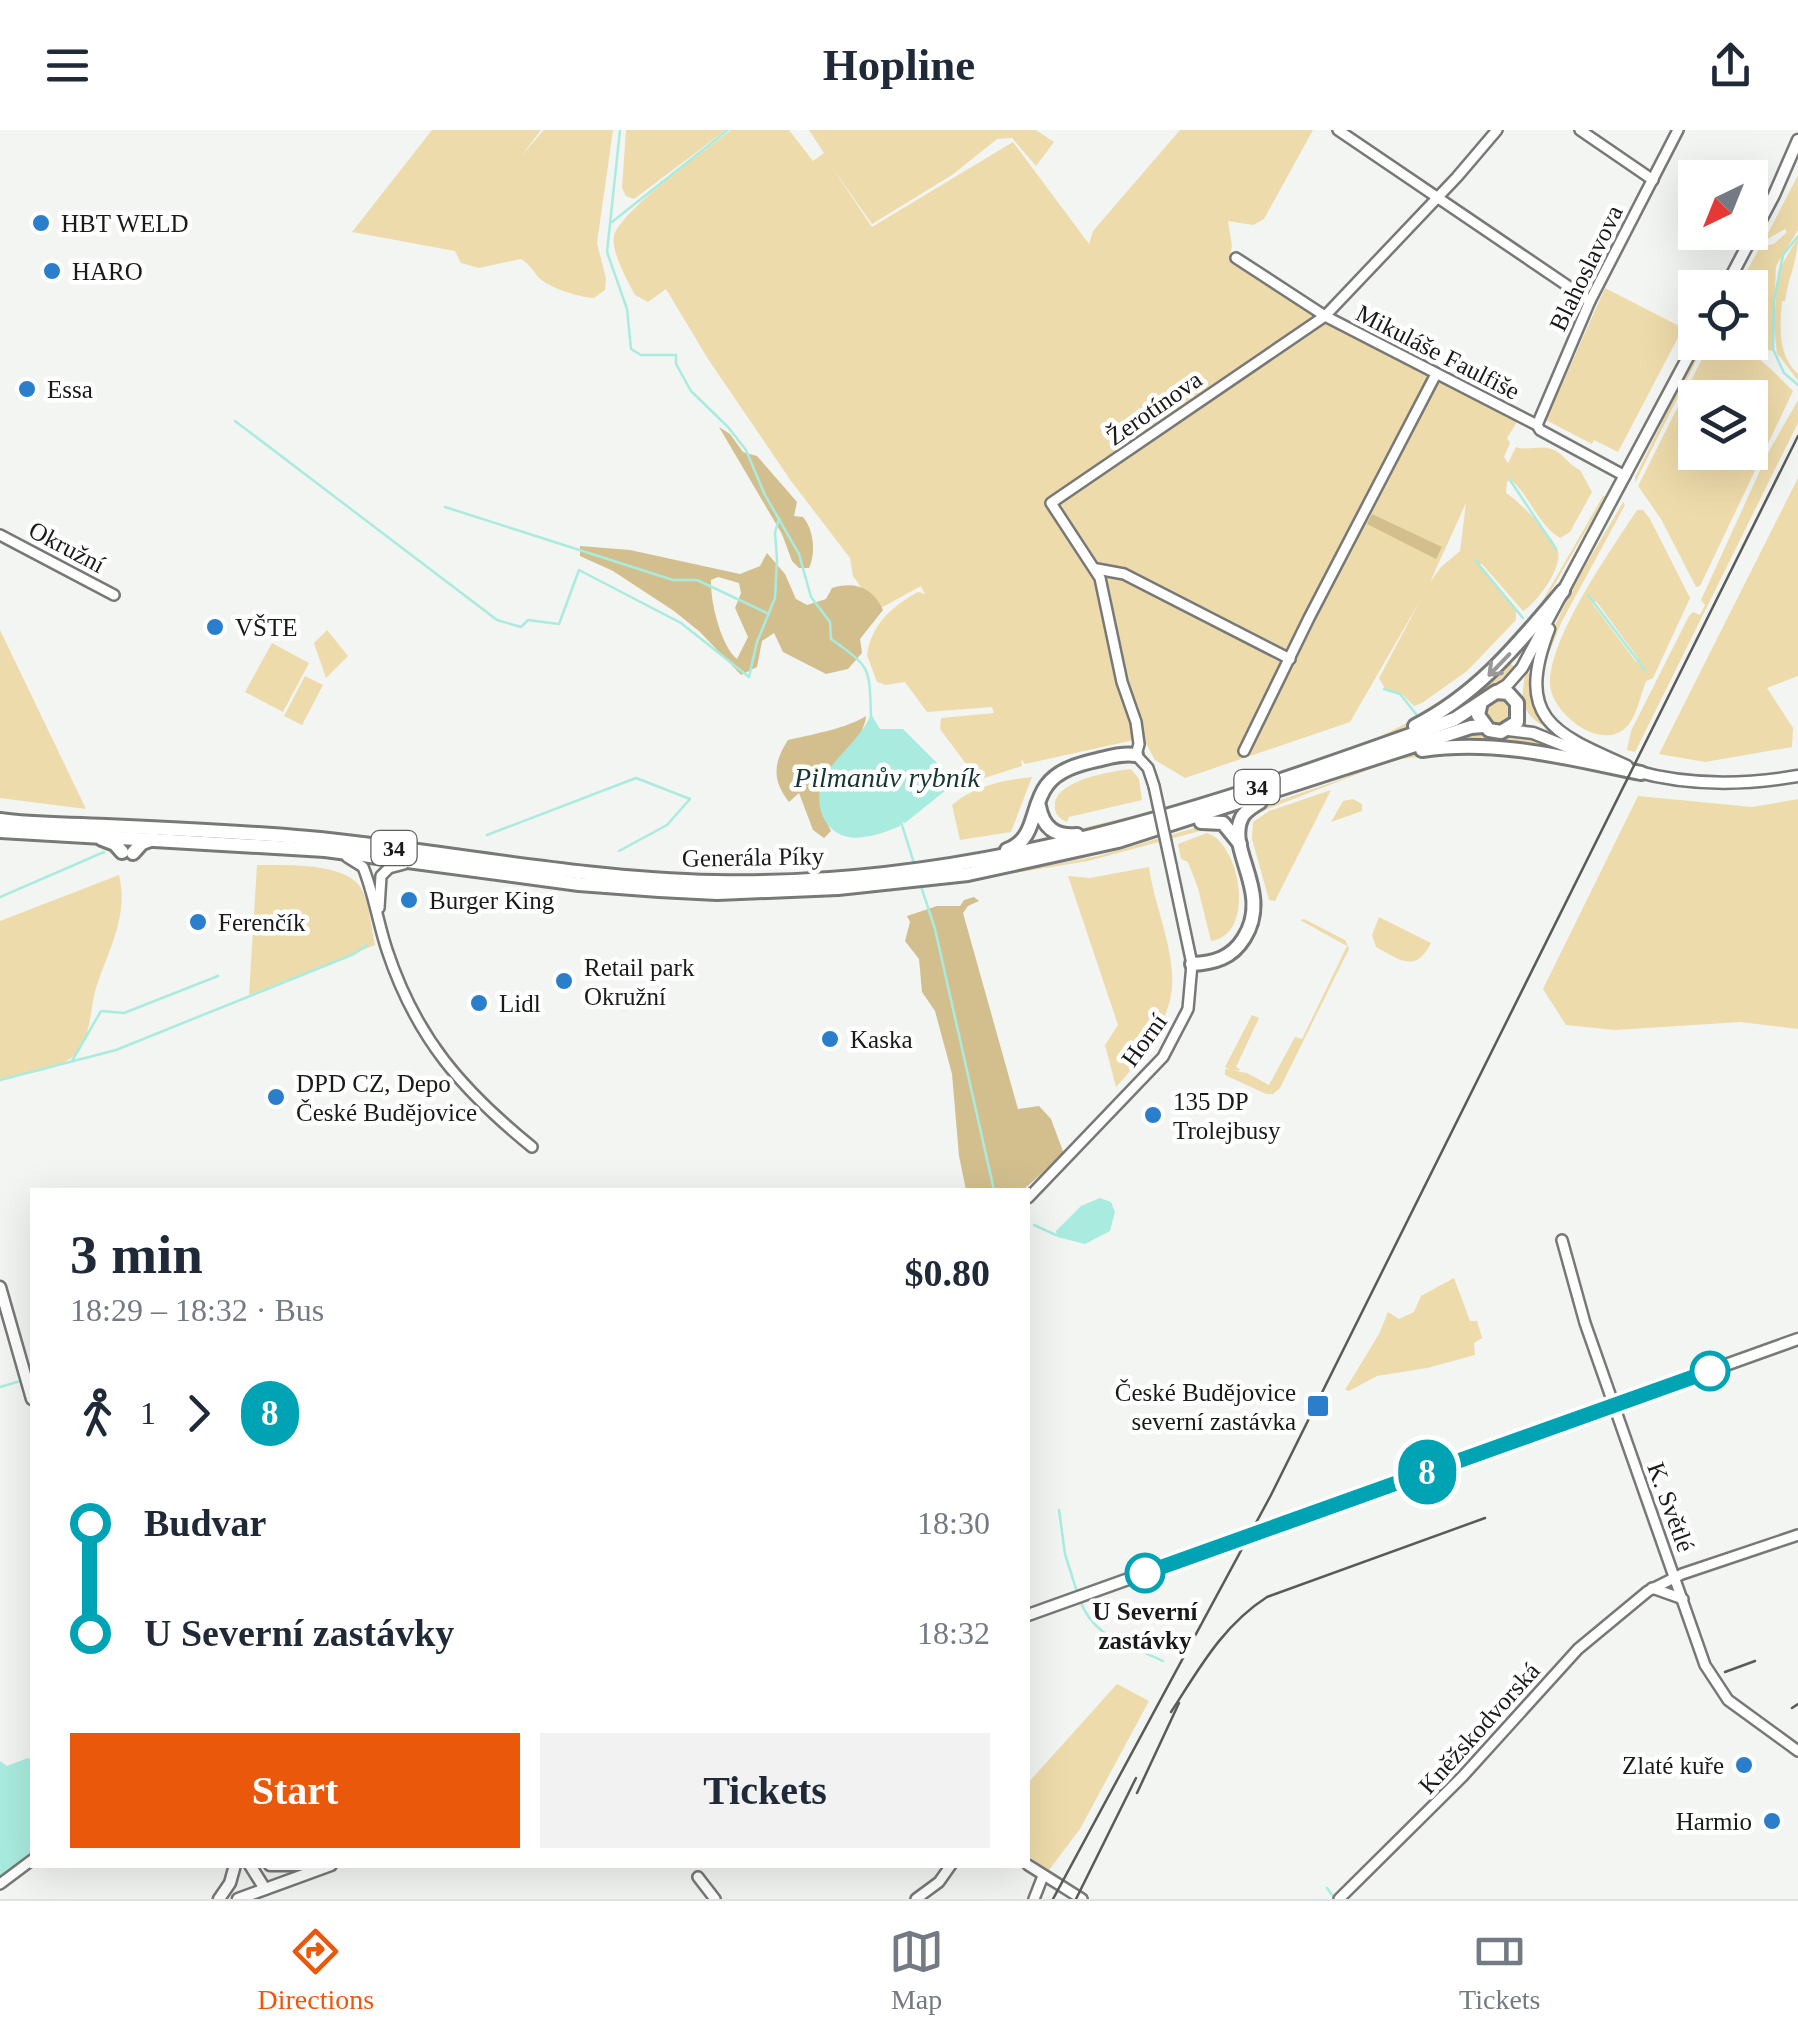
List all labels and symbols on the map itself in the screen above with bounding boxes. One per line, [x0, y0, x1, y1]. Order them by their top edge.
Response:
north arrow [1678, 160, 1768, 250]
street label: Blahoslavova [1544, 201, 1628, 335]
place label: HBT WELD [61, 210, 189, 237]
marker: HBT WELD [30, 212, 52, 234]
place label: HARO [72, 258, 143, 285]
marker: HARO [41, 260, 63, 282]
street label: Mikuláše Faulfiše [1352, 299, 1524, 405]
street label: Žerotínova [1101, 365, 1207, 451]
place label: Essa [47, 376, 93, 403]
marker: Essa [16, 378, 38, 400]
street label: Okružní [24, 516, 110, 578]
place label: VŠTE [235, 613, 298, 641]
marker: VŠTE [204, 616, 226, 638]
one-way arrow [1488, 652, 1512, 676]
water label: Pilmanův rybník [793, 762, 980, 793]
road number: 34 [1234, 770, 1280, 804]
road number: 34 [372, 831, 416, 865]
street label: Generála Píky [682, 842, 825, 872]
place label: Burger King [429, 887, 555, 914]
marker: Burger King [398, 889, 420, 911]
place label: Ferenčík [218, 909, 306, 936]
marker: Ferenčík [187, 911, 209, 933]
place label: Retail park Okružní [584, 954, 695, 1010]
marker: Retail park Okružní [553, 970, 575, 992]
place label: Lidl [499, 990, 541, 1017]
marker: Lidl [468, 992, 490, 1014]
street label: Horní [1116, 1008, 1172, 1072]
place label: Kaska [850, 1026, 912, 1053]
marker: Kaska [819, 1028, 841, 1050]
place label: DPD CZ, Depo České Budějovice [296, 1070, 477, 1126]
marker: DPD CZ, Depo České Budějovice [265, 1086, 287, 1108]
place label: 135 DP Trolejbusy [1173, 1088, 1281, 1144]
marker: 135 DP Trolejbusy [1142, 1104, 1164, 1126]
unlabelled marker [1691, 1352, 1729, 1390]
place label: České Budějovice severní zastávka [1115, 1379, 1296, 1435]
marker: České Budějovice severní zastávka [1305, 1393, 1331, 1419]
line badge: 8 [1394, 1440, 1460, 1504]
street label: K. Světlé [1642, 1459, 1700, 1555]
marker: U Severní zastávky [1126, 1554, 1164, 1592]
place label: U Severní zastávky [1093, 1598, 1198, 1654]
street label: Kněžskodvorská [1413, 1657, 1545, 1799]
place label: Zlaté kuře [1622, 1752, 1724, 1779]
marker: Zlaté kuře [1733, 1754, 1755, 1776]
place label: Harmio [1676, 1808, 1752, 1835]
marker: Harmio [1761, 1810, 1783, 1832]

